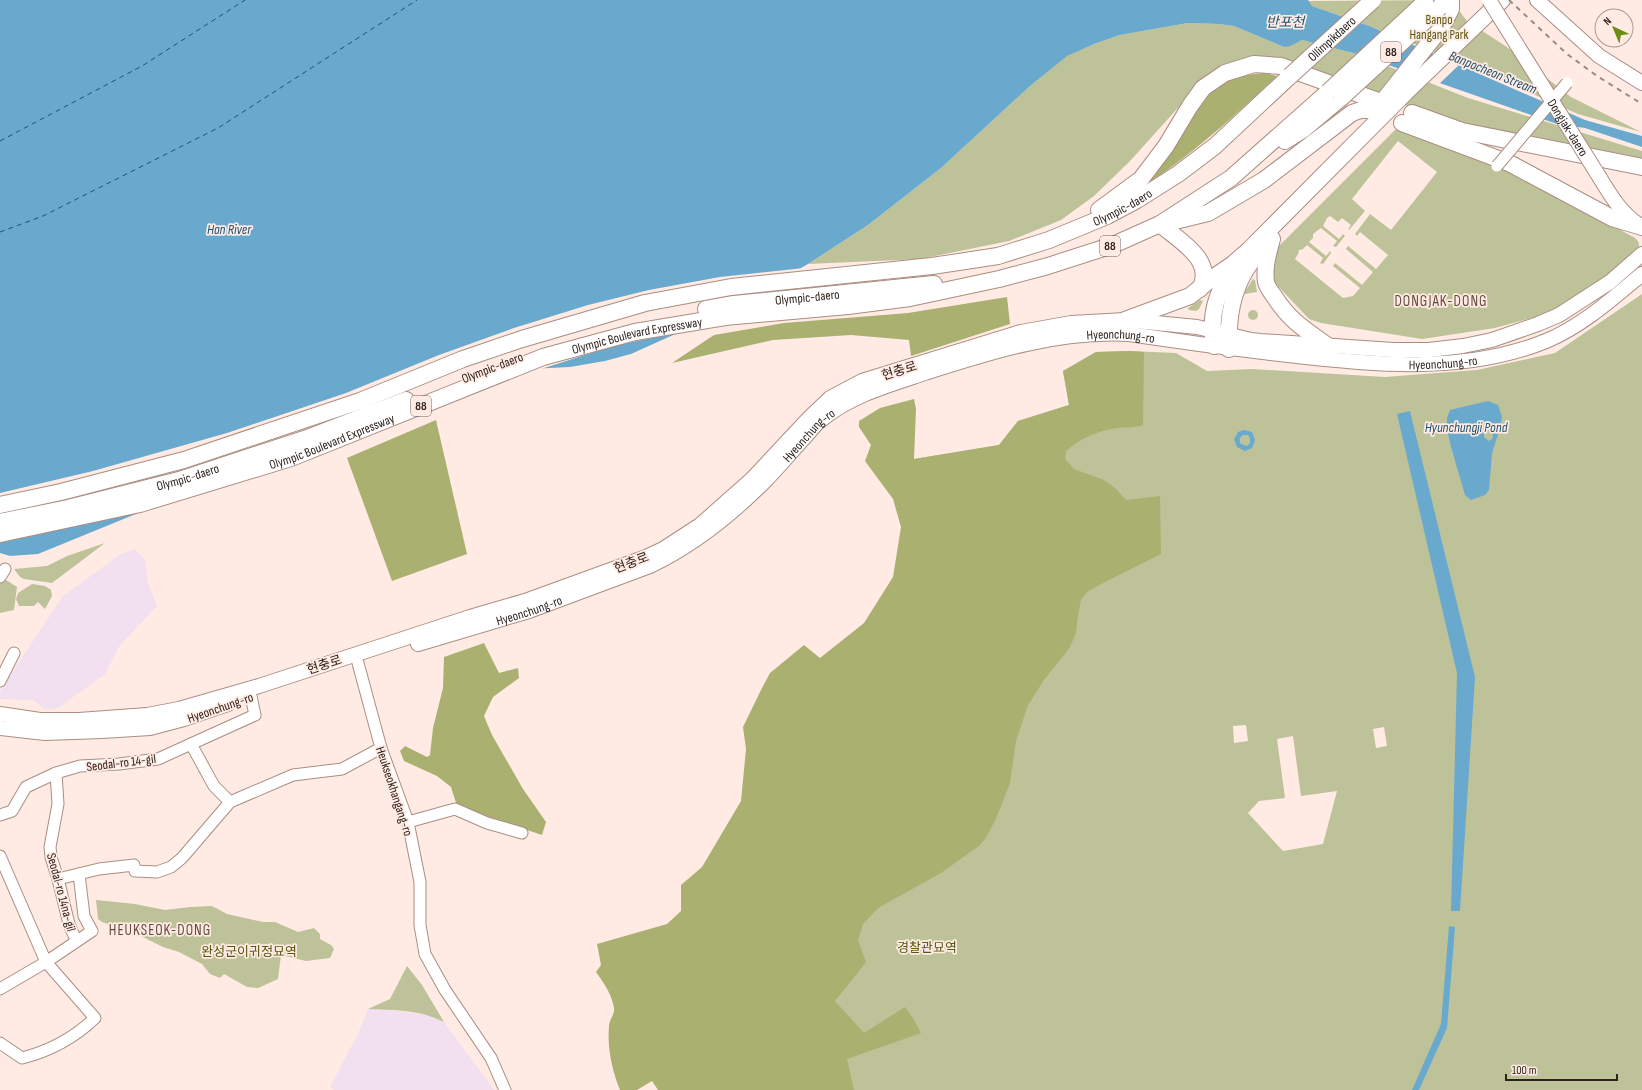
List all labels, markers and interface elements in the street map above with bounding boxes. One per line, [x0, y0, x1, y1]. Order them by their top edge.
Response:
north arrow [1594, 8, 1634, 48]
park label: Banpo Hangang Park [1409, 12, 1469, 43]
street label: Ollimpikdaero [1305, 13, 1359, 65]
water label: 반포천 [1266, 14, 1305, 31]
text: N [1601, 14, 1614, 28]
road number: 88 [1381, 42, 1401, 62]
water label: Banpocheon Stream [1446, 47, 1539, 98]
street label: Dongjak-daero [1544, 96, 1591, 159]
street label: Olympic-daero [1091, 186, 1155, 230]
water label: Han River [207, 221, 252, 238]
road number: 88 [1100, 236, 1120, 256]
street label: Olympic-daero [774, 286, 840, 309]
district label: DONGJAK-DONG [1394, 292, 1488, 311]
street label: Olympic Boulevard Expressway [570, 314, 703, 358]
street label: Hyeonchung-ro [1086, 327, 1156, 347]
street label: Olympic-daero [459, 349, 525, 387]
street label: Hyeonchung-ro [1409, 353, 1479, 373]
street label: 현충로 [880, 358, 919, 384]
road number: 88 [411, 396, 431, 416]
street label: Hyeonchung-ro [779, 405, 838, 466]
street label: Olympic Boulevard Expressway [267, 410, 397, 473]
water label: Hyunchungji Pond [1425, 419, 1509, 436]
street label: Olympic-daero [155, 460, 221, 494]
street label: 현충로 [612, 549, 651, 577]
street label: Hyeonchung-ro [494, 592, 565, 629]
street label: 현충로 [305, 652, 344, 678]
street label: Hyeonchung-ro [185, 689, 255, 727]
street label: Heukseokhangang-ro [372, 745, 416, 838]
street label: Seodal-ro 14-gil [85, 751, 157, 775]
street label: Seodal-ro 14na-gil [43, 851, 79, 933]
district label: HEUKSEOK-DONG [109, 921, 211, 940]
park label: 경찰관묘역 [897, 940, 957, 956]
park label: 완성군이귀정묘역 [201, 944, 297, 960]
scale bar [1506, 1056, 1617, 1082]
text: 100 m [1512, 1063, 1537, 1078]

